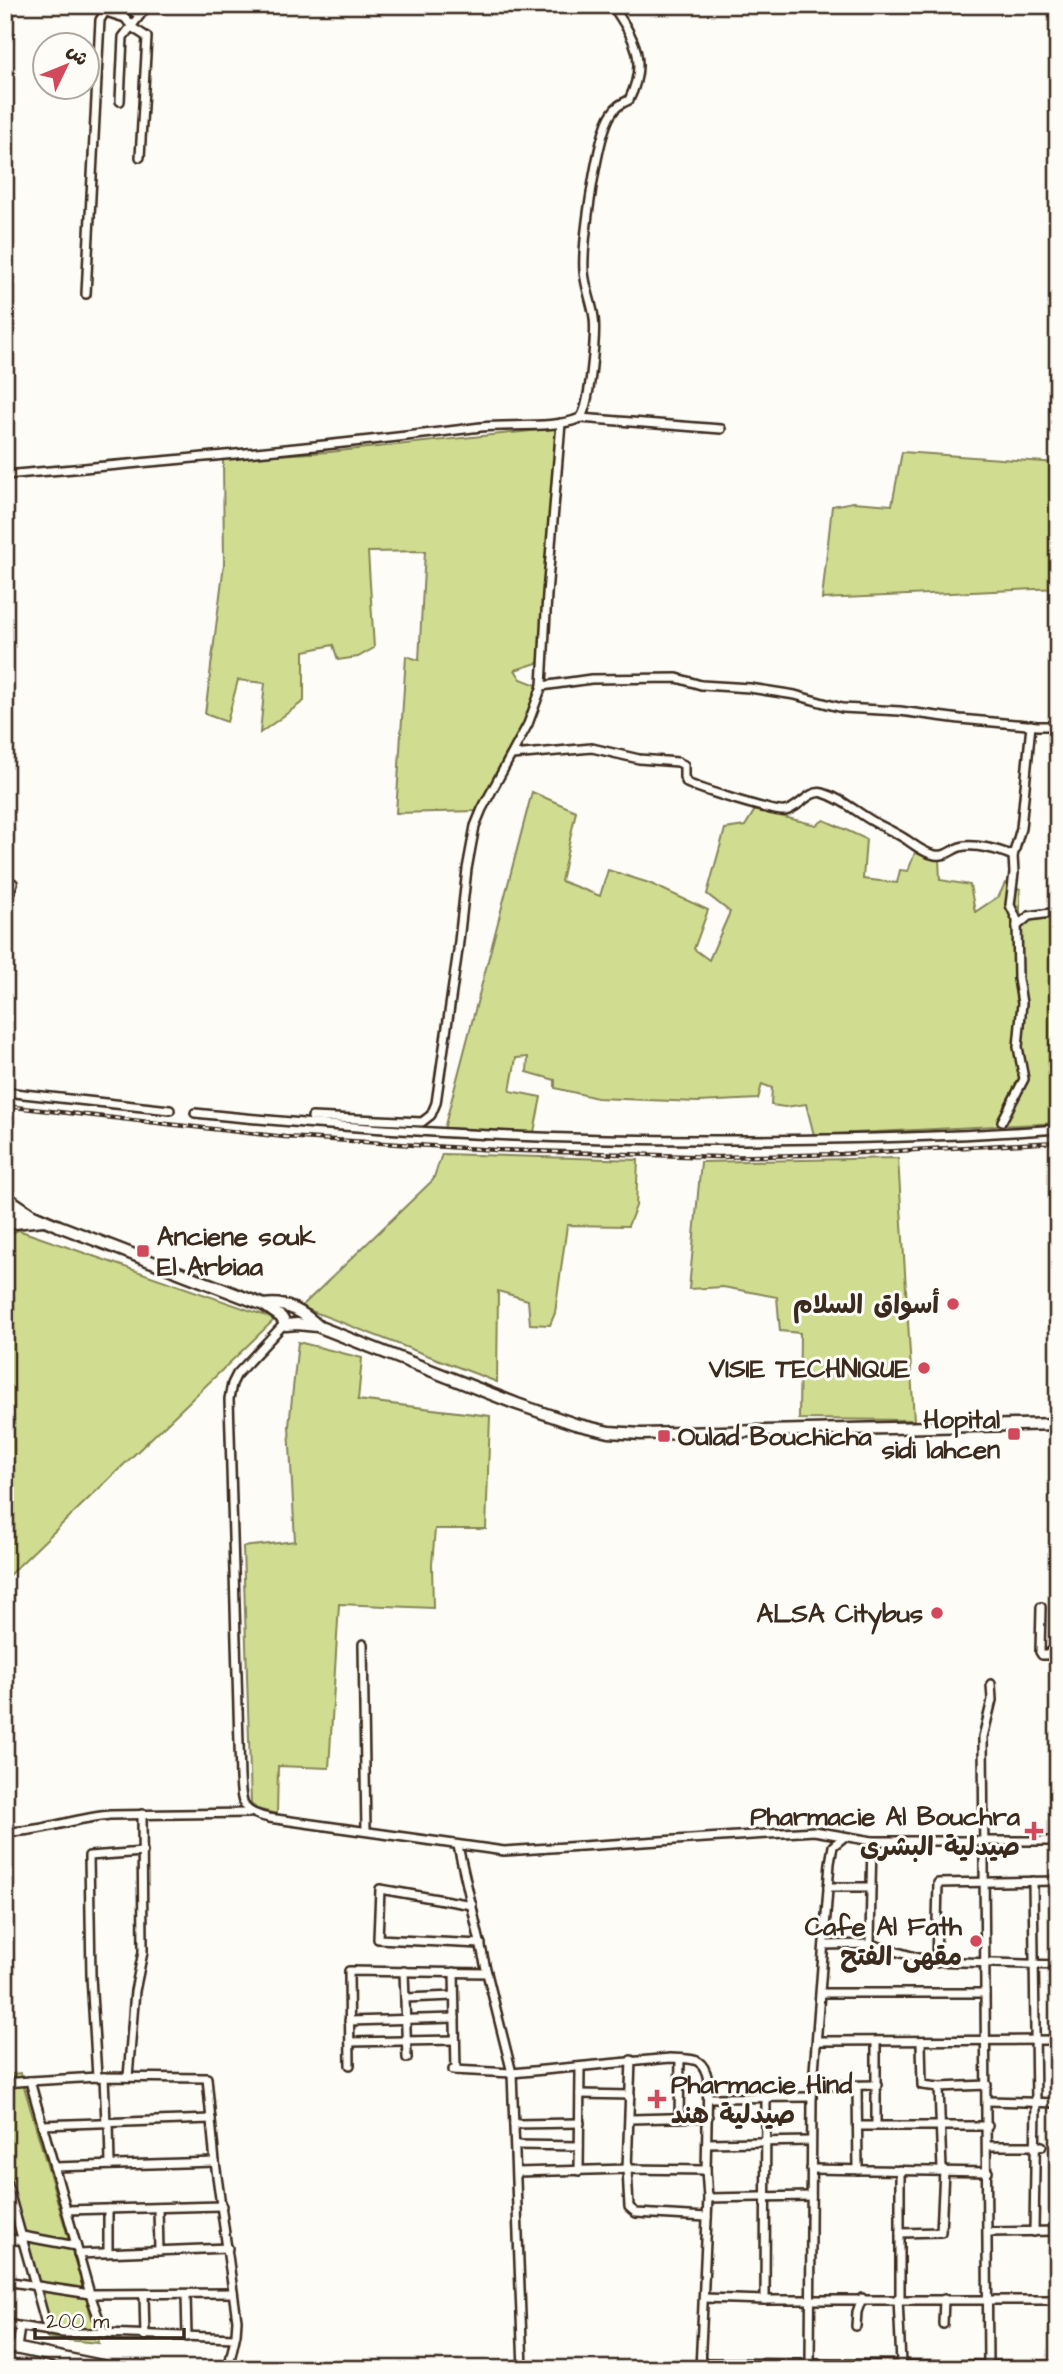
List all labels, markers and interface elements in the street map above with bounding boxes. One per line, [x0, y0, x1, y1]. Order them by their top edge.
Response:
north arrow [32, 32, 102, 102]
text: ش [60, 39, 94, 72]
place label: Anciene souk El Arbiaa [157, 1219, 316, 1285]
marker: Anciene souk El Arbiaa [135, 1243, 151, 1259]
place label: أسواق السلام [793, 1287, 939, 1324]
marker: أسواق السلام [945, 1296, 961, 1312]
place label: VISIE TECHNIQUE [708, 1351, 911, 1387]
marker: VISIE TECHNIQUE [916, 1360, 932, 1376]
place label: Hopital sidi lahcen [882, 1402, 1000, 1468]
place label: Oulad Bouchicha [678, 1419, 873, 1455]
marker: Hopital sidi lahcen [1006, 1426, 1022, 1442]
marker: Oulad Bouchicha [656, 1428, 672, 1444]
place label: ALSA Citybus [757, 1596, 923, 1635]
marker: ALSA Citybus [929, 1605, 945, 1621]
place label: Pharmacie Al Bouchra صيدلية البشرى [750, 1799, 1021, 1865]
marker: Pharmacie Al Bouchra صيدلية البشرى [1026, 1823, 1042, 1839]
place label: Cafe Al Fath مقهى الفتح [805, 1909, 963, 1975]
marker: Cafe Al Fath مقهى الفتح [968, 1933, 984, 1949]
place label: Pharmacie Hind صيدلية هند [671, 2067, 853, 2133]
marker: Pharmacie Hind صيدلية هند [649, 2091, 665, 2107]
scale bar [35, 2297, 184, 2341]
text: 200 m [46, 2307, 110, 2336]

